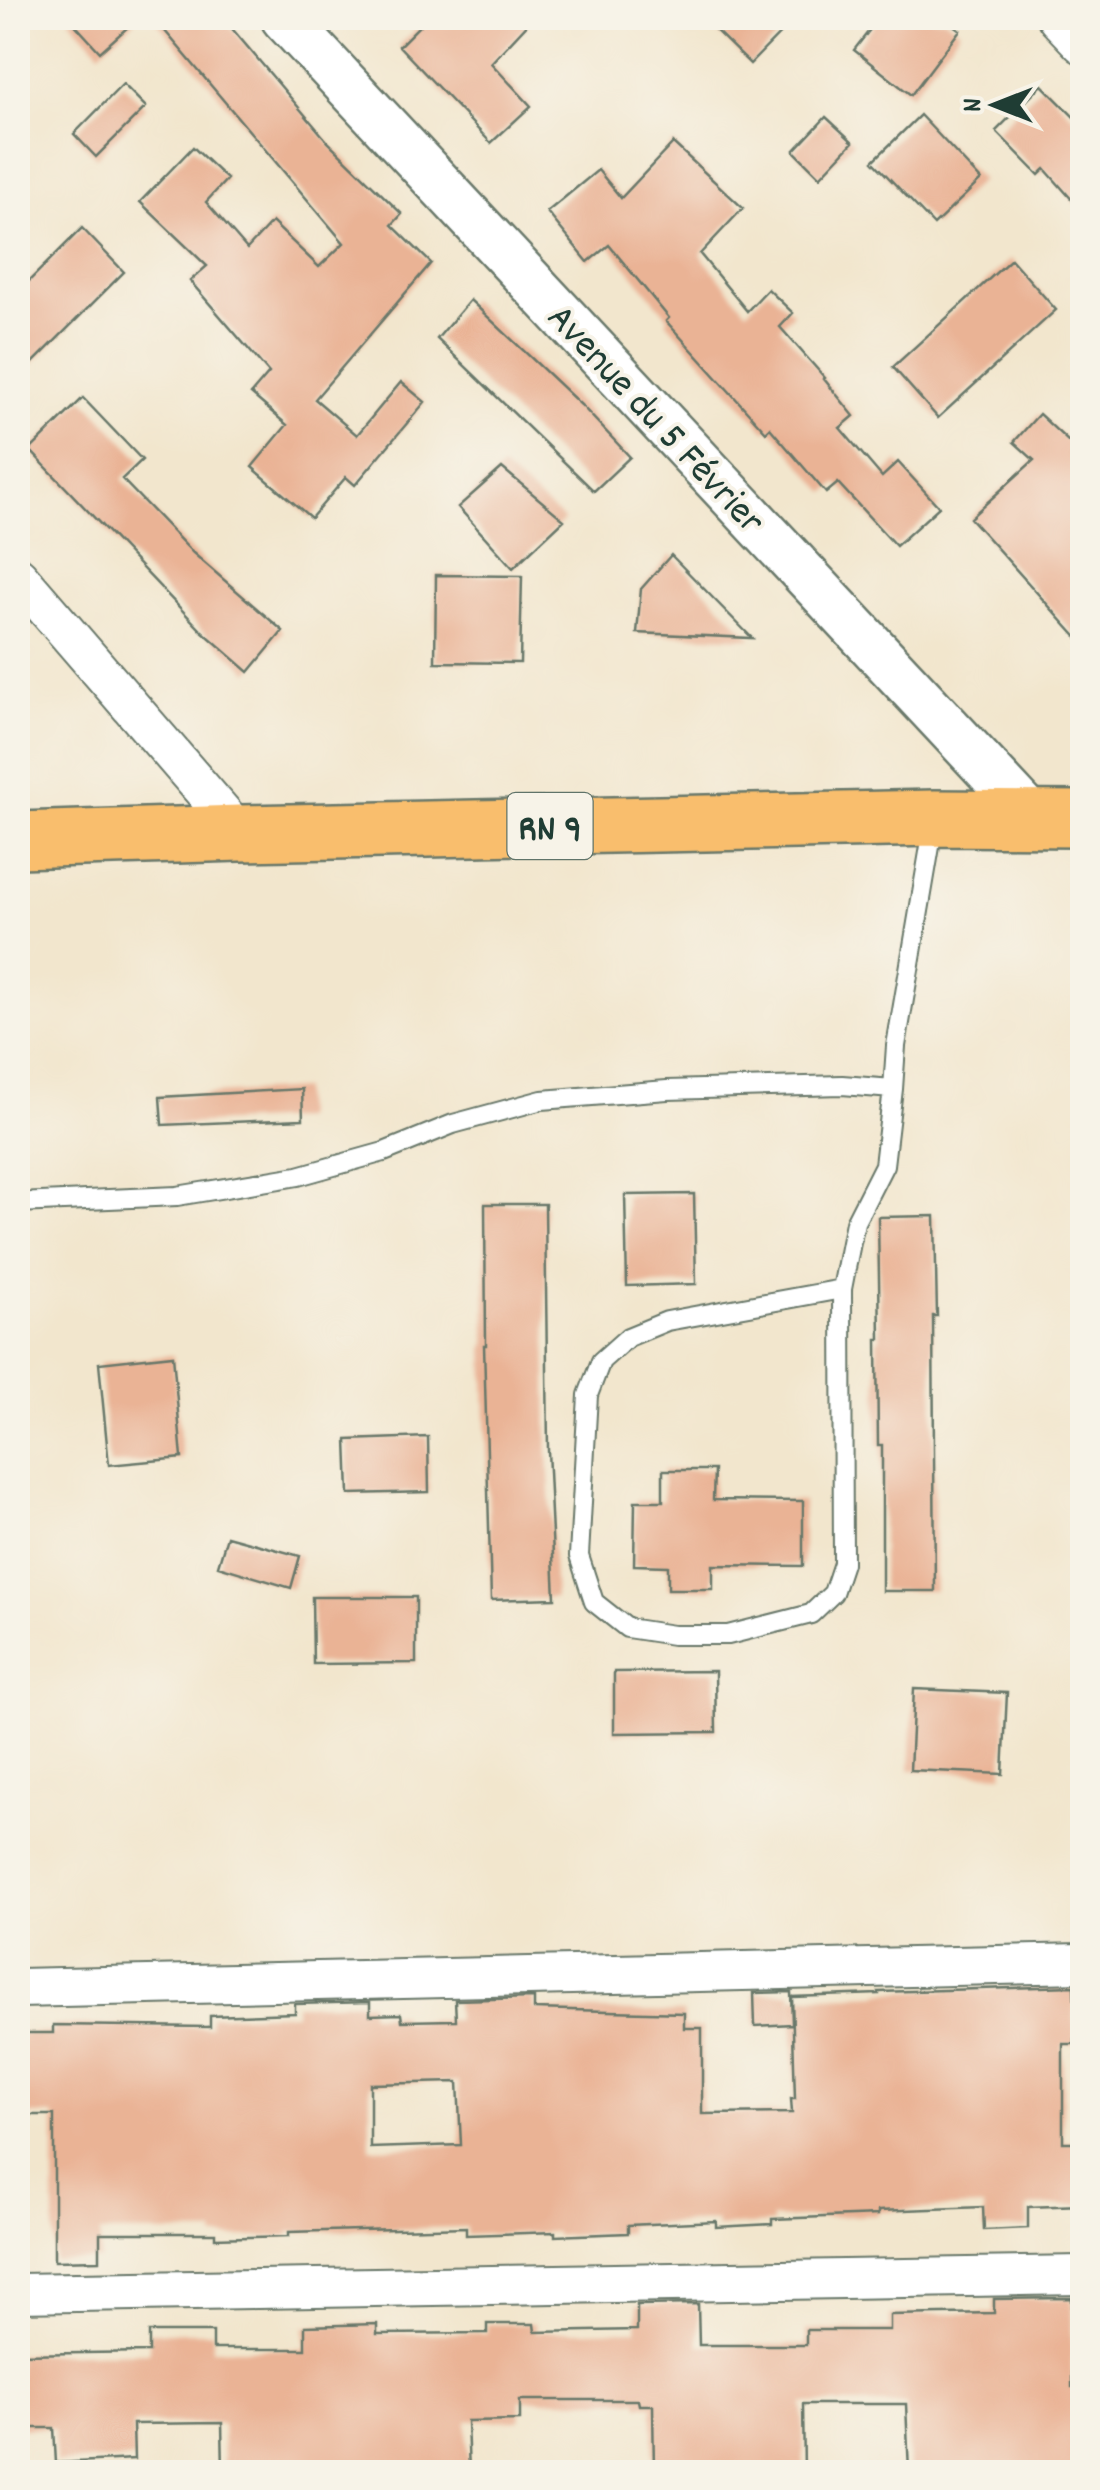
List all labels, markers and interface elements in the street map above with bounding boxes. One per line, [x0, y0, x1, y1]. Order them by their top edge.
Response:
north arrow [945, 55, 1045, 155]
text: N [955, 98, 995, 112]
street label: Avenue du 5 Février [531, 293, 776, 550]
road number: RN 9 [508, 793, 592, 859]

